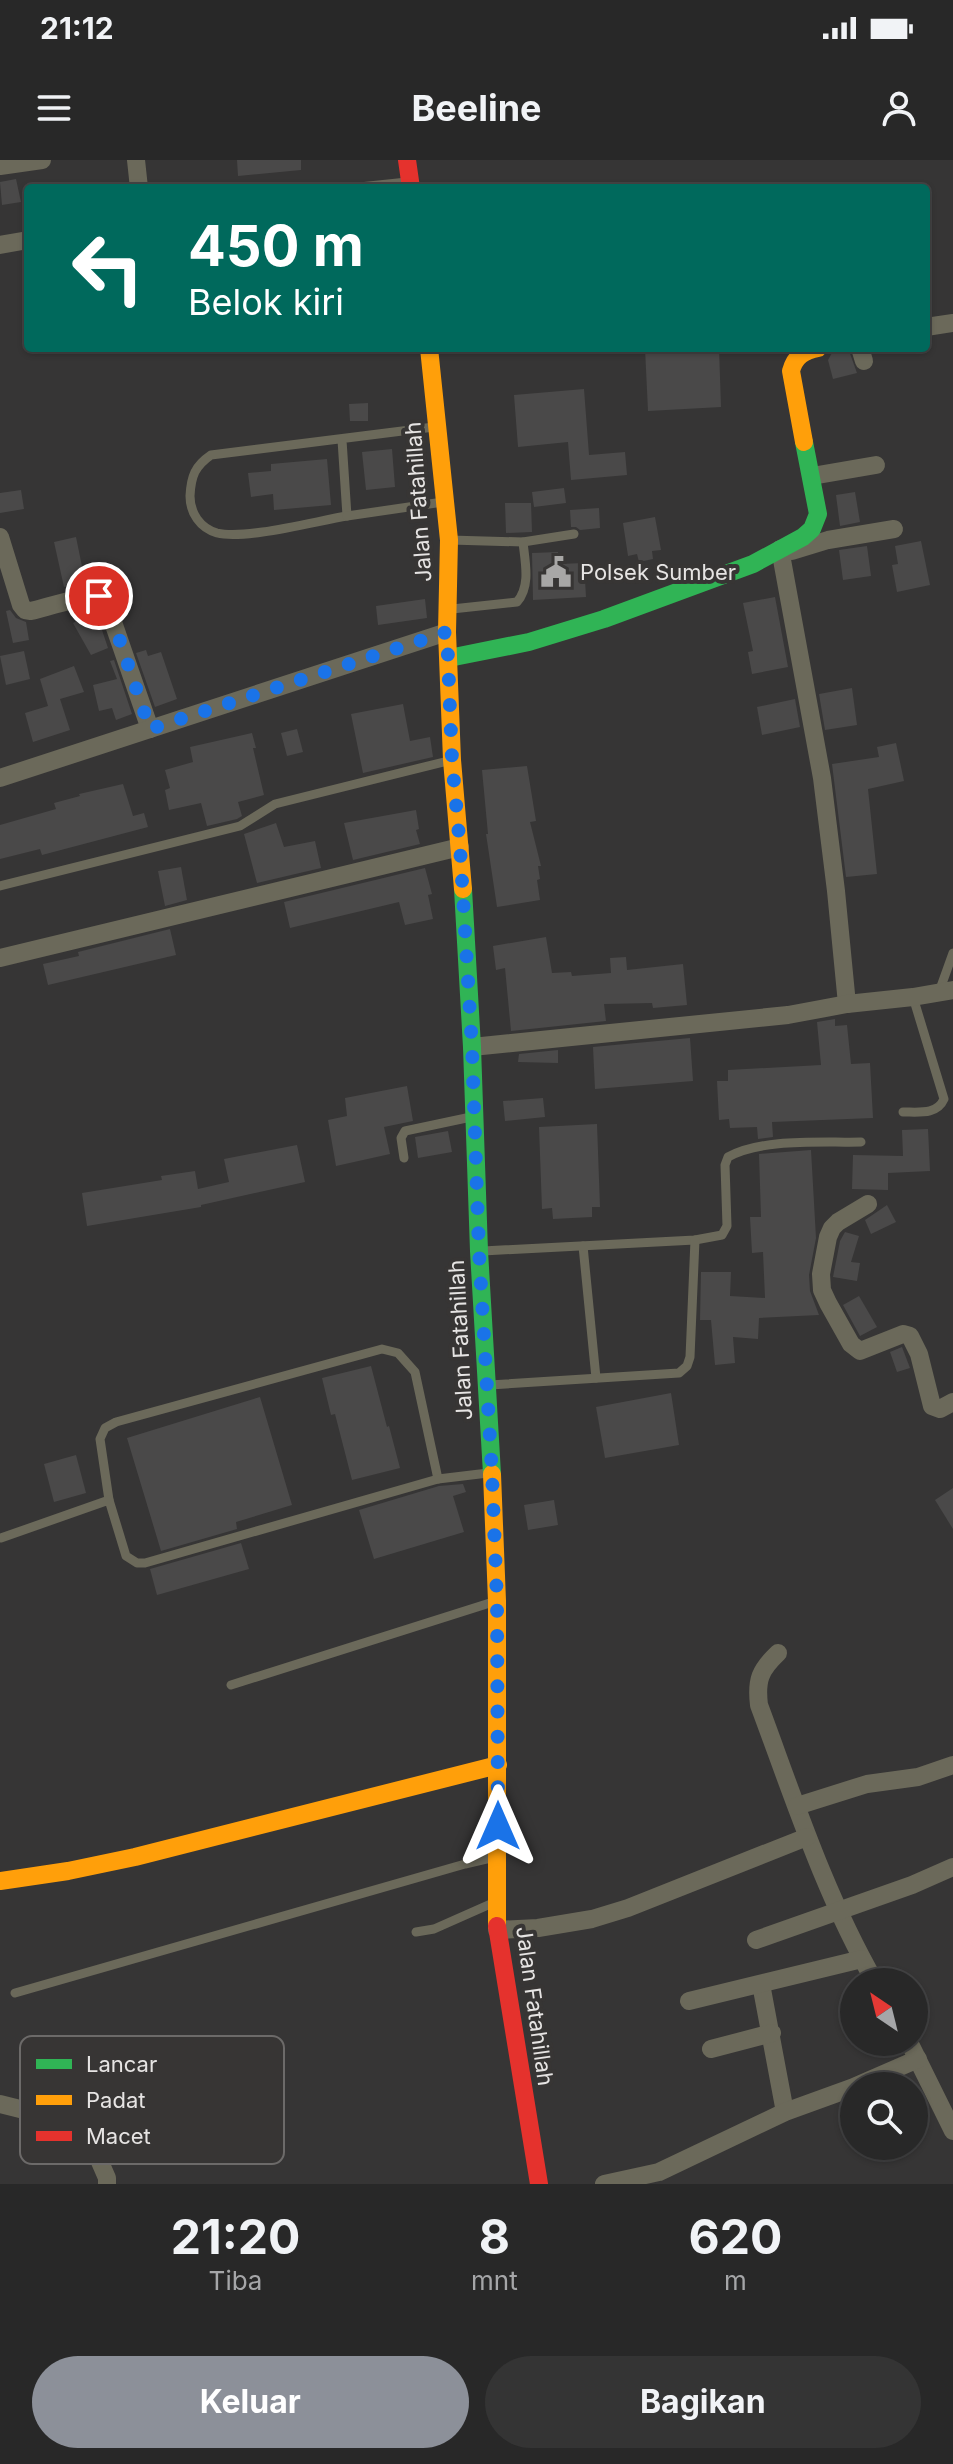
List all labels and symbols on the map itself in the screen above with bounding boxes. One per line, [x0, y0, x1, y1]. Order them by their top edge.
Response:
street label: Jalan Fatahillah [399, 421, 437, 583]
public building icon: Polsek Sumber [539, 555, 573, 589]
place label: Polsek Sumber [580, 559, 736, 585]
pin [65, 562, 133, 630]
street label: Jalan Fatahillah [443, 1259, 477, 1421]
position arrow [456, 1784, 540, 1868]
street label: Jalan Fatahillah [511, 1925, 559, 2087]
north arrow [840, 1968, 928, 2056]
legend [20, 2036, 284, 2164]
text: Lancar [86, 2051, 157, 2077]
text: Padat [86, 2087, 145, 2113]
text: Macet [86, 2123, 151, 2149]

